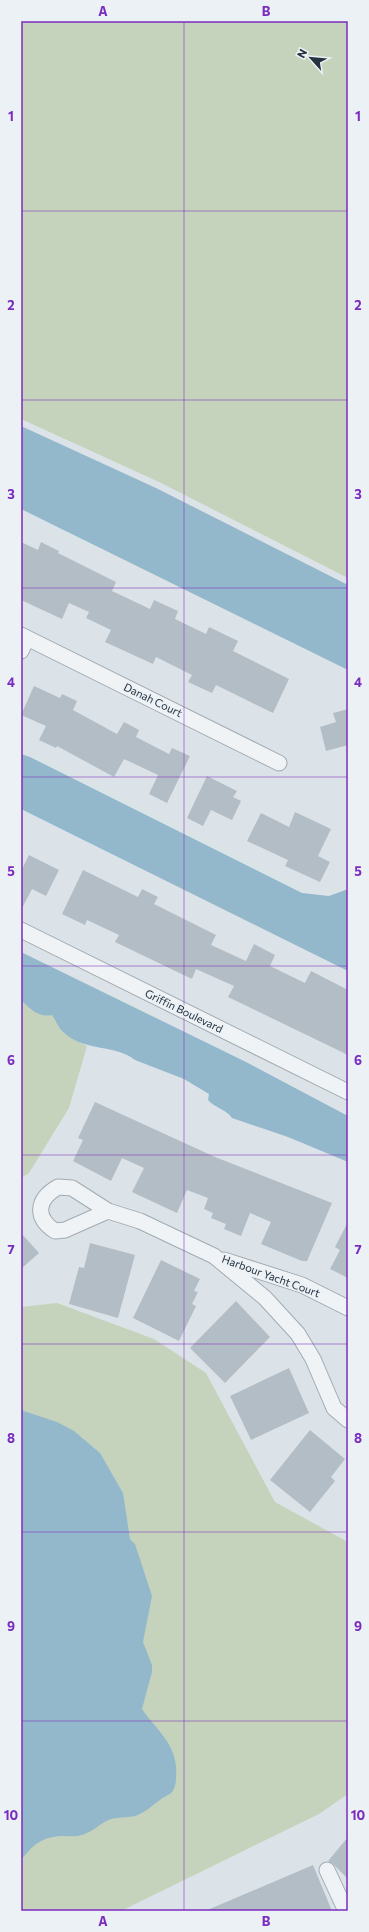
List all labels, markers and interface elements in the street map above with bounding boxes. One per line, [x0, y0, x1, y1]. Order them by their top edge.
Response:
text: A [98, 3, 108, 19]
text: B [262, 3, 271, 19]
north arrow [291, 38, 331, 78]
text: N [294, 47, 309, 60]
text: 1 [8, 108, 14, 124]
text: 1 [355, 108, 361, 124]
text: 2 [7, 297, 15, 313]
text: 2 [354, 297, 362, 313]
text: 3 [7, 486, 15, 502]
text: 3 [354, 486, 362, 502]
text: 4 [7, 674, 15, 690]
text: 4 [354, 674, 362, 690]
street label: Danah Court [122, 680, 185, 720]
text: 5 [7, 863, 15, 879]
text: 5 [354, 863, 362, 879]
street label: Griffin Boulevard [143, 986, 225, 1035]
text: 6 [7, 1052, 15, 1068]
text: 6 [354, 1052, 362, 1068]
text: 7 [7, 1241, 15, 1257]
text: 7 [354, 1241, 362, 1257]
street label: Harbour Yacht Court [220, 1252, 322, 1299]
text: 8 [7, 1430, 15, 1446]
text: 8 [354, 1430, 362, 1446]
text: 9 [7, 1618, 15, 1634]
text: 9 [354, 1618, 362, 1634]
text: 10 [4, 1807, 19, 1823]
text: 10 [351, 1807, 366, 1823]
text: A [98, 1913, 108, 1929]
text: B [262, 1913, 271, 1929]

